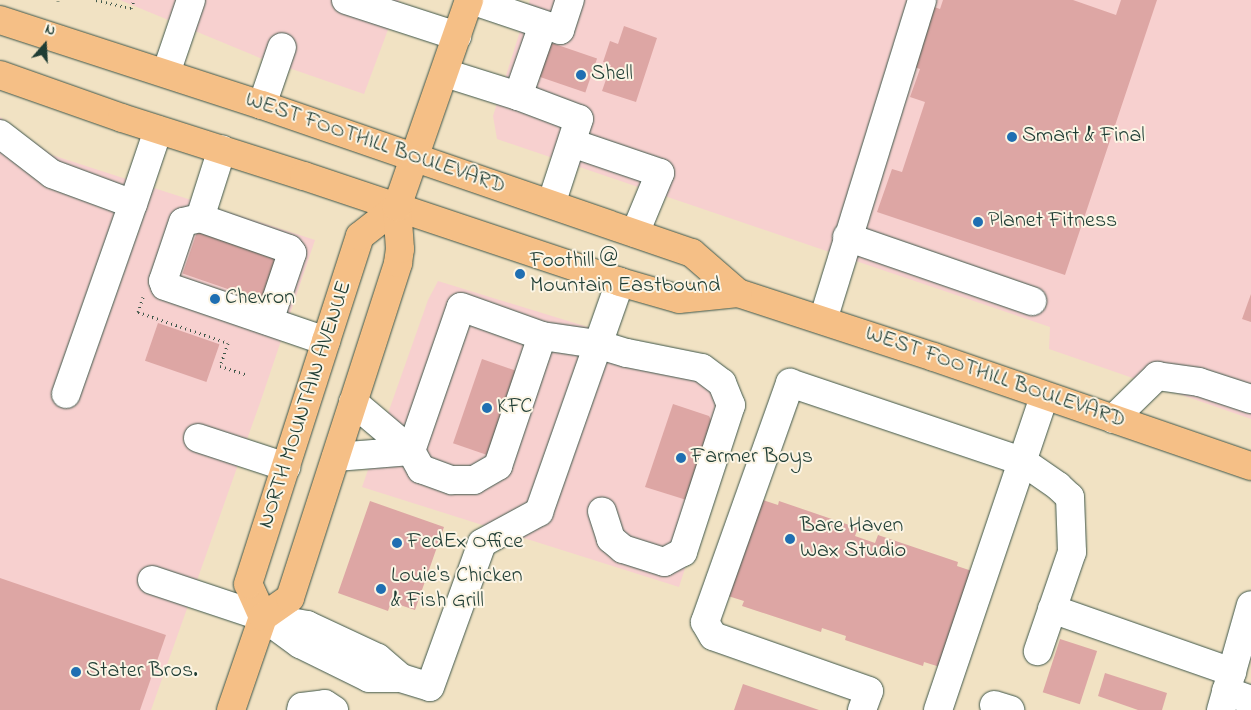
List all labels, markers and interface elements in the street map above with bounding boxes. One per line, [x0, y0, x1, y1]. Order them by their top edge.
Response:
text: N [42, 19, 58, 42]
north arrow [20, 20, 70, 70]
place label: Shell [591, 62, 633, 88]
marker: Shell [575, 69, 587, 81]
street label: WEST FOOTHILL BOULEVARD [242, 87, 508, 201]
place label: Smart & Final [1022, 124, 1145, 150]
marker: Smart & Final [1006, 131, 1018, 143]
place label: Planet Fitness [988, 209, 1117, 235]
marker: Planet Fitness [972, 216, 984, 228]
place label: Foothill @ Mountain Eastbound [530, 248, 720, 300]
marker: Foothill @ Mountain Eastbound [514, 268, 526, 280]
street label: NORTH MOUNTAIN AVENUE [253, 278, 359, 532]
place label: Chevron [225, 286, 295, 312]
marker: Chevron [209, 293, 221, 305]
street label: WEST FOOTHILL BOULEVARD [862, 321, 1128, 435]
place label: KFC [497, 395, 532, 421]
marker: KFC [481, 402, 493, 414]
place label: Farmer Boys [691, 445, 813, 471]
marker: Farmer Boys [675, 452, 687, 464]
place label: Bare Haven Wax Studio [800, 513, 906, 564]
place label: FedEx Office [407, 530, 523, 556]
marker: Bare Haven Wax Studio [784, 533, 796, 545]
marker: FedEx Office [391, 537, 403, 549]
place label: Louie's Chicken & Fish Grill [391, 563, 522, 614]
marker: Louie's Chicken & Fish Grill [375, 583, 387, 595]
place label: Stater Bros. [86, 659, 198, 685]
marker: Stater Bros. [70, 666, 82, 678]

